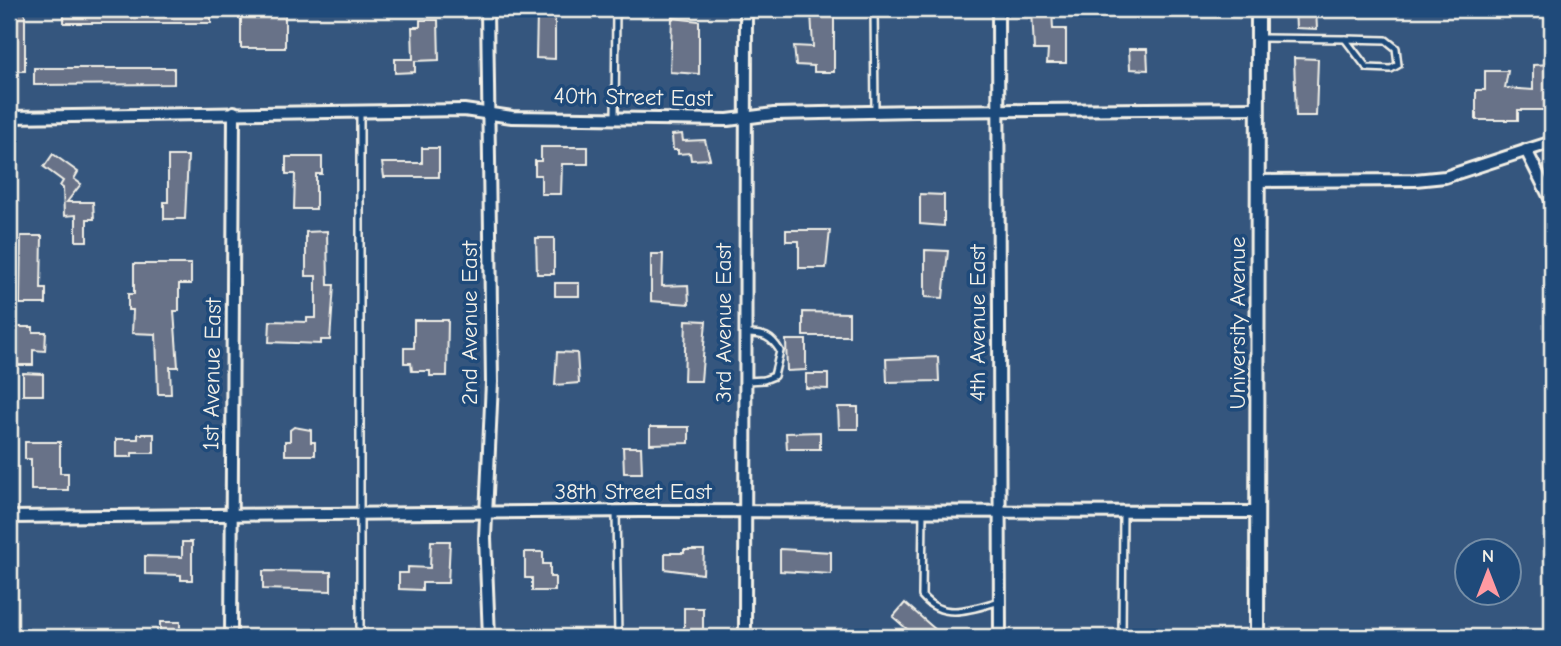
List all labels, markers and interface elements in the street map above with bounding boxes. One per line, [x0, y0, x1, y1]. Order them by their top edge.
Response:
street label: 40th Street East [553, 82, 714, 112]
street label: University Avenue [1224, 236, 1251, 410]
street label: 2nd Avenue East [456, 239, 483, 405]
street label: 3rd Avenue East [710, 242, 737, 403]
street label: 4th Avenue East [964, 243, 991, 402]
street label: 1st Avenue East [197, 296, 227, 450]
street label: 38th Street East [554, 478, 713, 505]
north arrow [1452, 538, 1522, 608]
text: N [1482, 545, 1494, 567]

